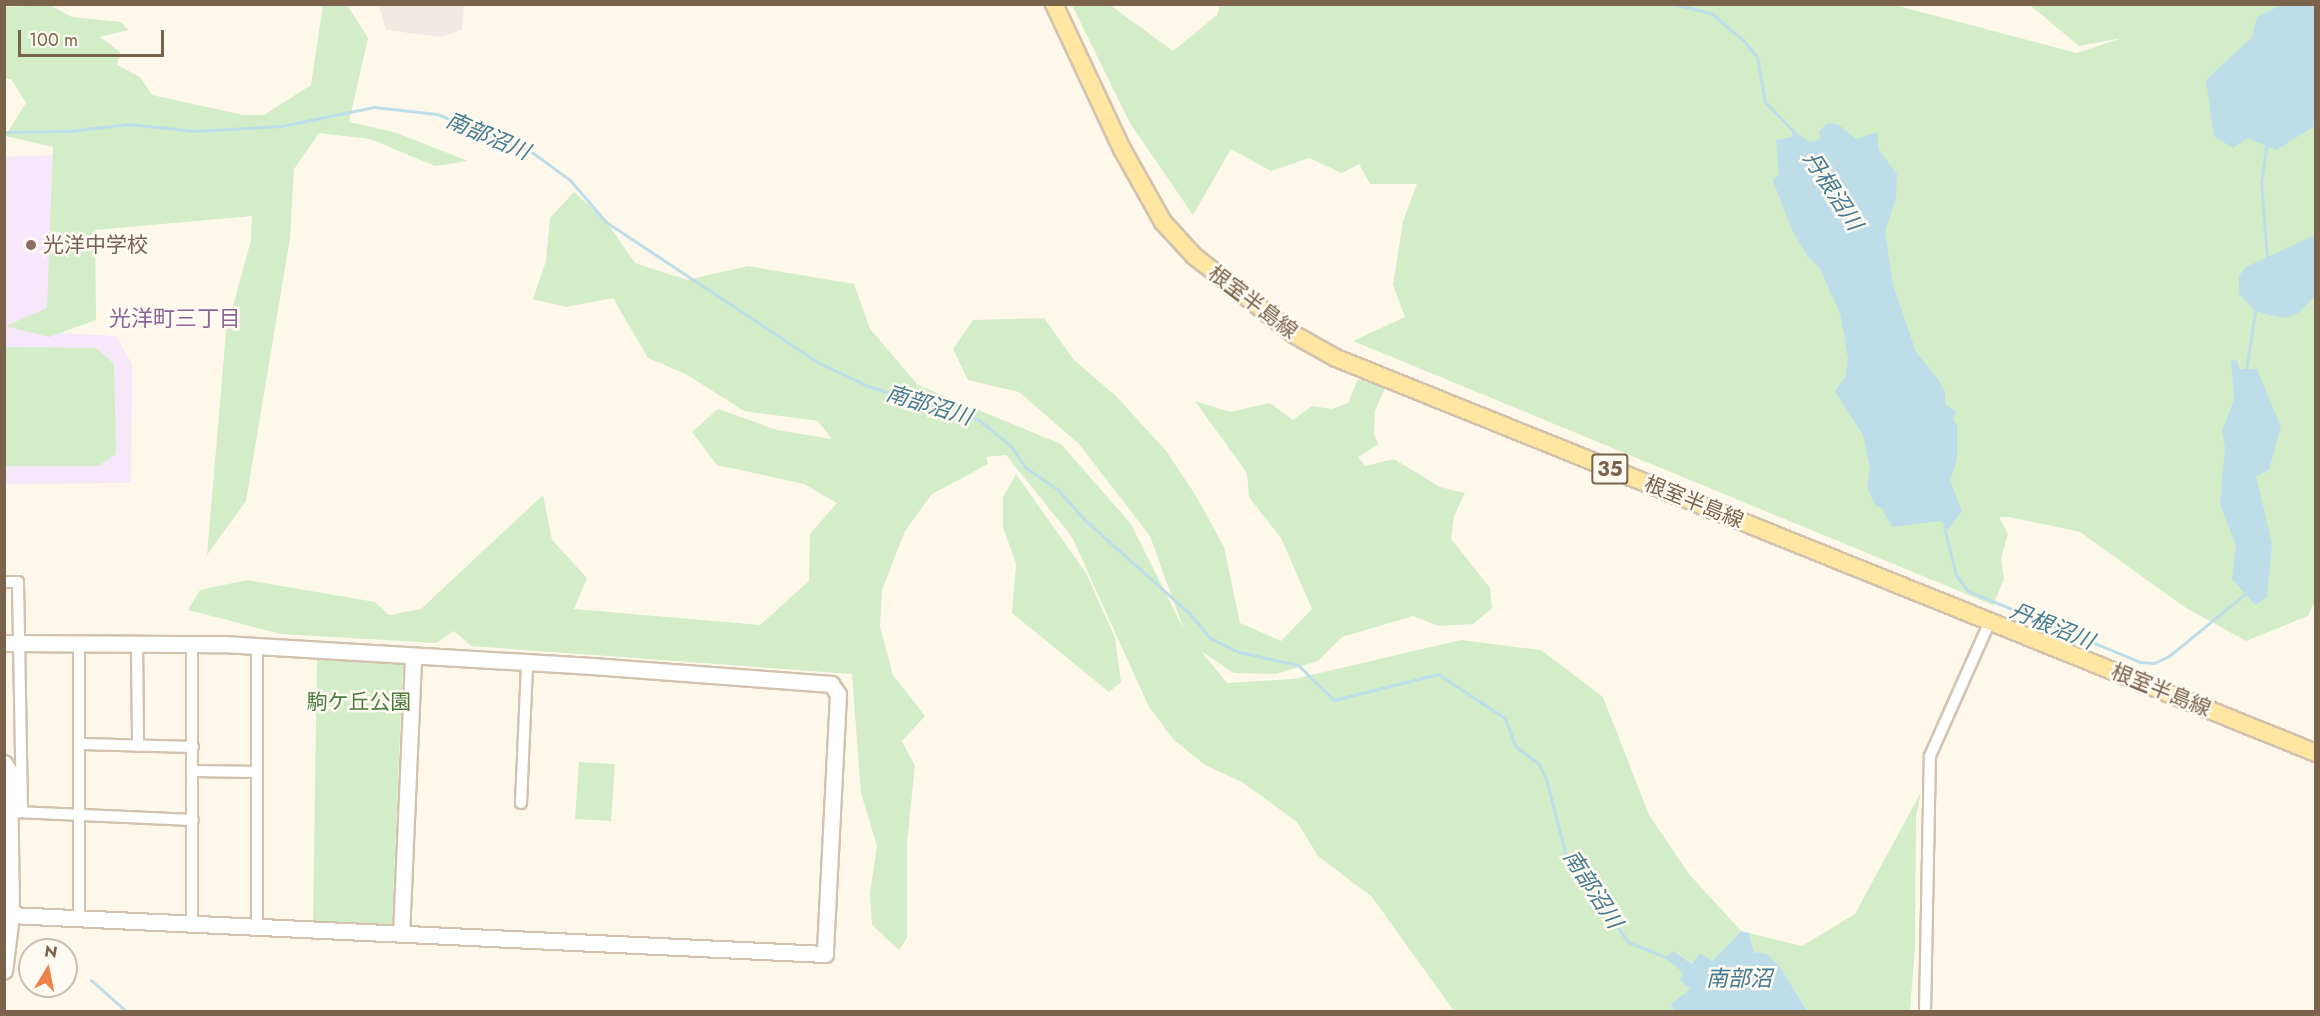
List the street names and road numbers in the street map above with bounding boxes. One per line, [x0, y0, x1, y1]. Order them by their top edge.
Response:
street label: 根室半島線 [1203, 260, 1303, 344]
road number: 35 [1590, 452, 1630, 486]
street label: 根室半島線 [1641, 471, 1747, 533]
street label: 根室半島線 [2108, 659, 2214, 721]

